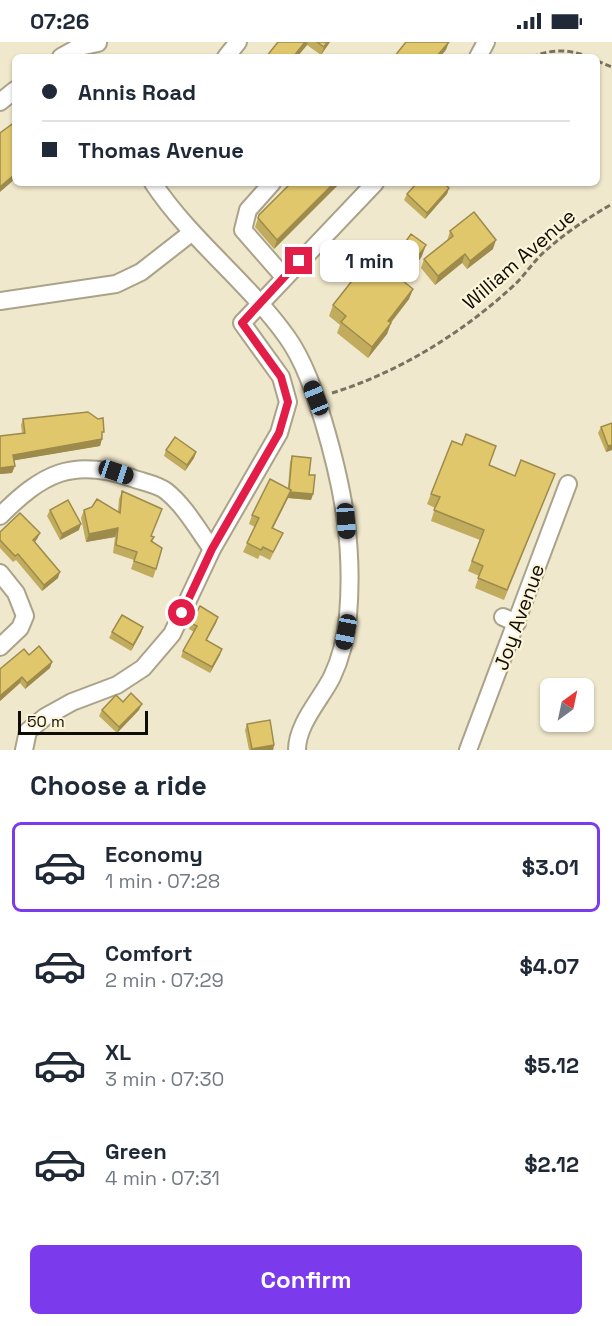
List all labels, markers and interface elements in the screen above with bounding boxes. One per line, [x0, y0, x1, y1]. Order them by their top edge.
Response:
text: 07:26 [30, 7, 89, 35]
text: Annis Road [78, 78, 196, 106]
text: Thomas Avenue [78, 136, 244, 164]
street label: William Avenue [457, 203, 581, 315]
callout: 1 min [320, 240, 419, 282]
route end [285, 247, 312, 274]
text: 1 min [345, 248, 394, 274]
car [301, 378, 331, 418]
car [96, 458, 136, 486]
car [336, 502, 356, 540]
street label: Joy Avenue [488, 560, 550, 674]
route start [168, 599, 195, 626]
car [334, 613, 358, 651]
north arrow [540, 678, 594, 732]
map controls [540, 678, 594, 732]
scale bar [18, 708, 148, 736]
text: 50 m [27, 711, 65, 732]
text: Choose a ride [30, 768, 207, 803]
icon: car [33, 840, 87, 894]
text: Economy [105, 840, 203, 868]
text: $3.01 [522, 853, 579, 881]
text: 1 min · 07:28 [105, 868, 220, 894]
icon: car [33, 939, 87, 993]
text: Comfort [105, 939, 193, 967]
text: $4.07 [519, 952, 579, 980]
text: 2 min · 07:29 [105, 967, 224, 993]
icon: car [33, 1038, 87, 1092]
text: XL [105, 1038, 131, 1066]
text: $5.12 [524, 1051, 579, 1079]
text: 3 min · 07:30 [105, 1066, 224, 1092]
icon: car [33, 1137, 87, 1191]
text: Green [105, 1137, 167, 1165]
text: $2.12 [524, 1150, 579, 1178]
text: 4 min · 07:31 [105, 1165, 220, 1191]
button: Confirm [30, 1245, 582, 1314]

